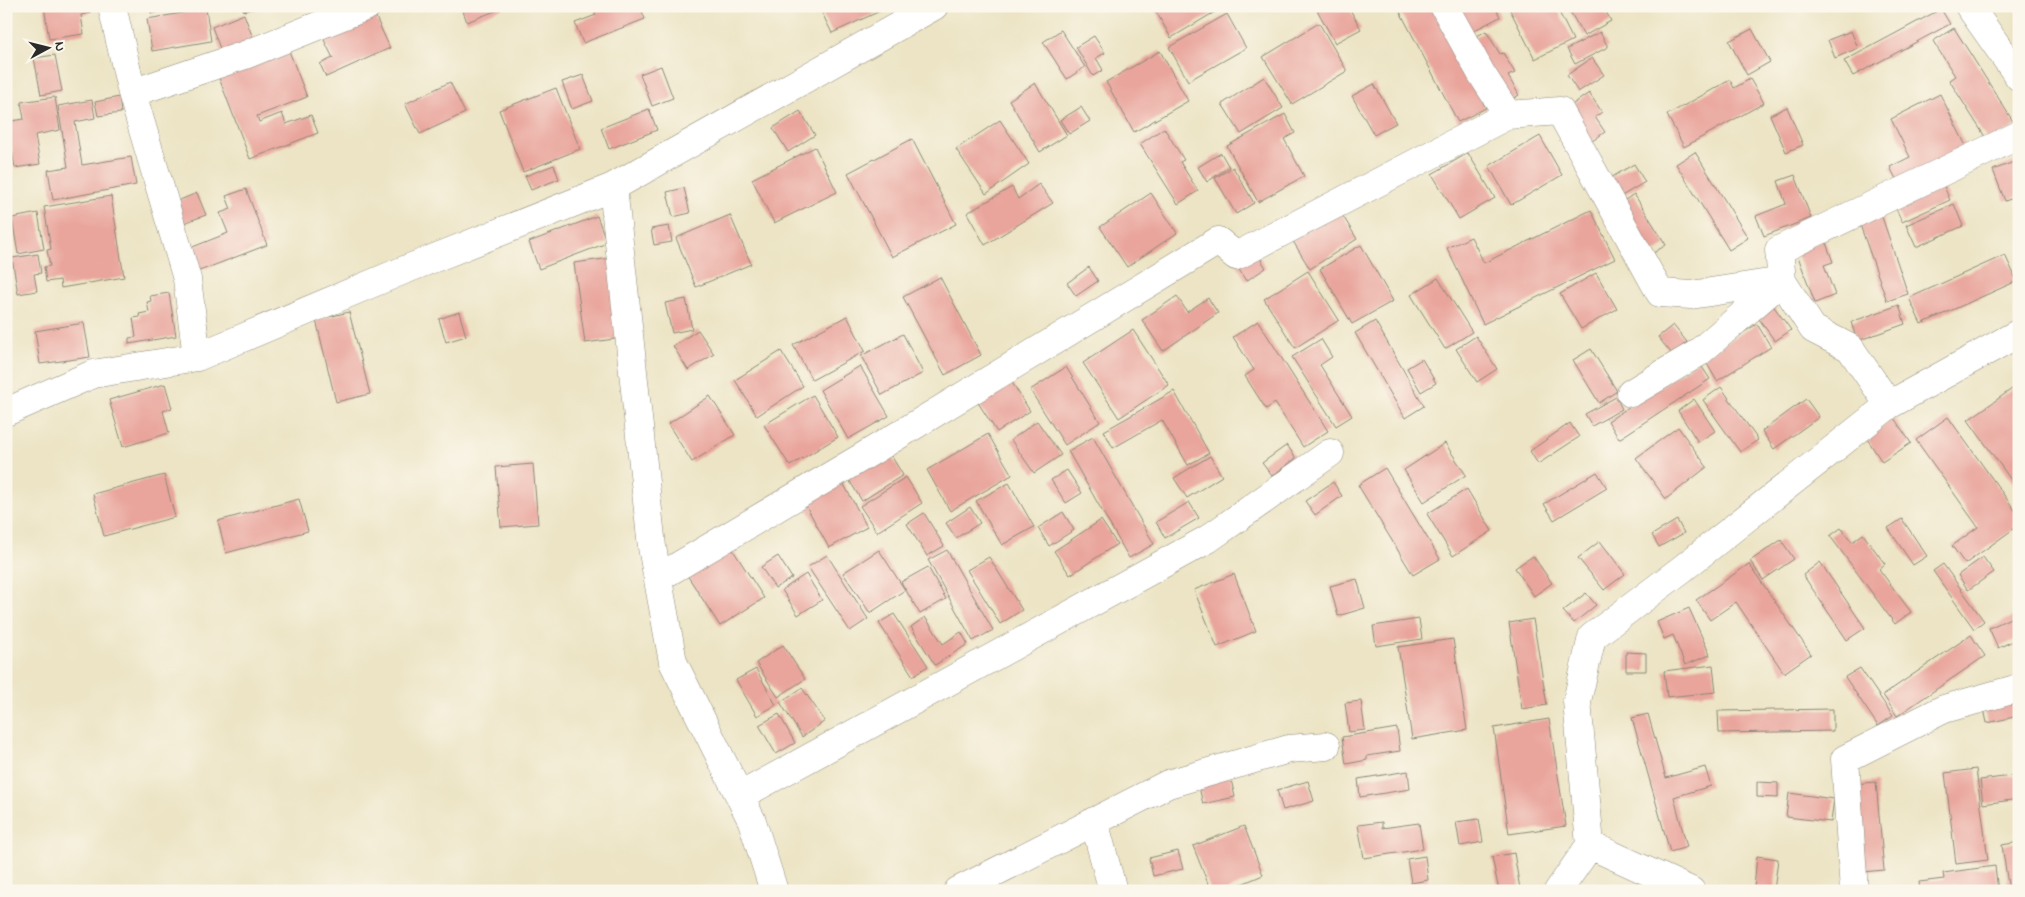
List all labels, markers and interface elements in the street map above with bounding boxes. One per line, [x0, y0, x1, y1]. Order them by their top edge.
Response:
north arrow [22, 22, 72, 72]
text: N [48, 41, 70, 53]

